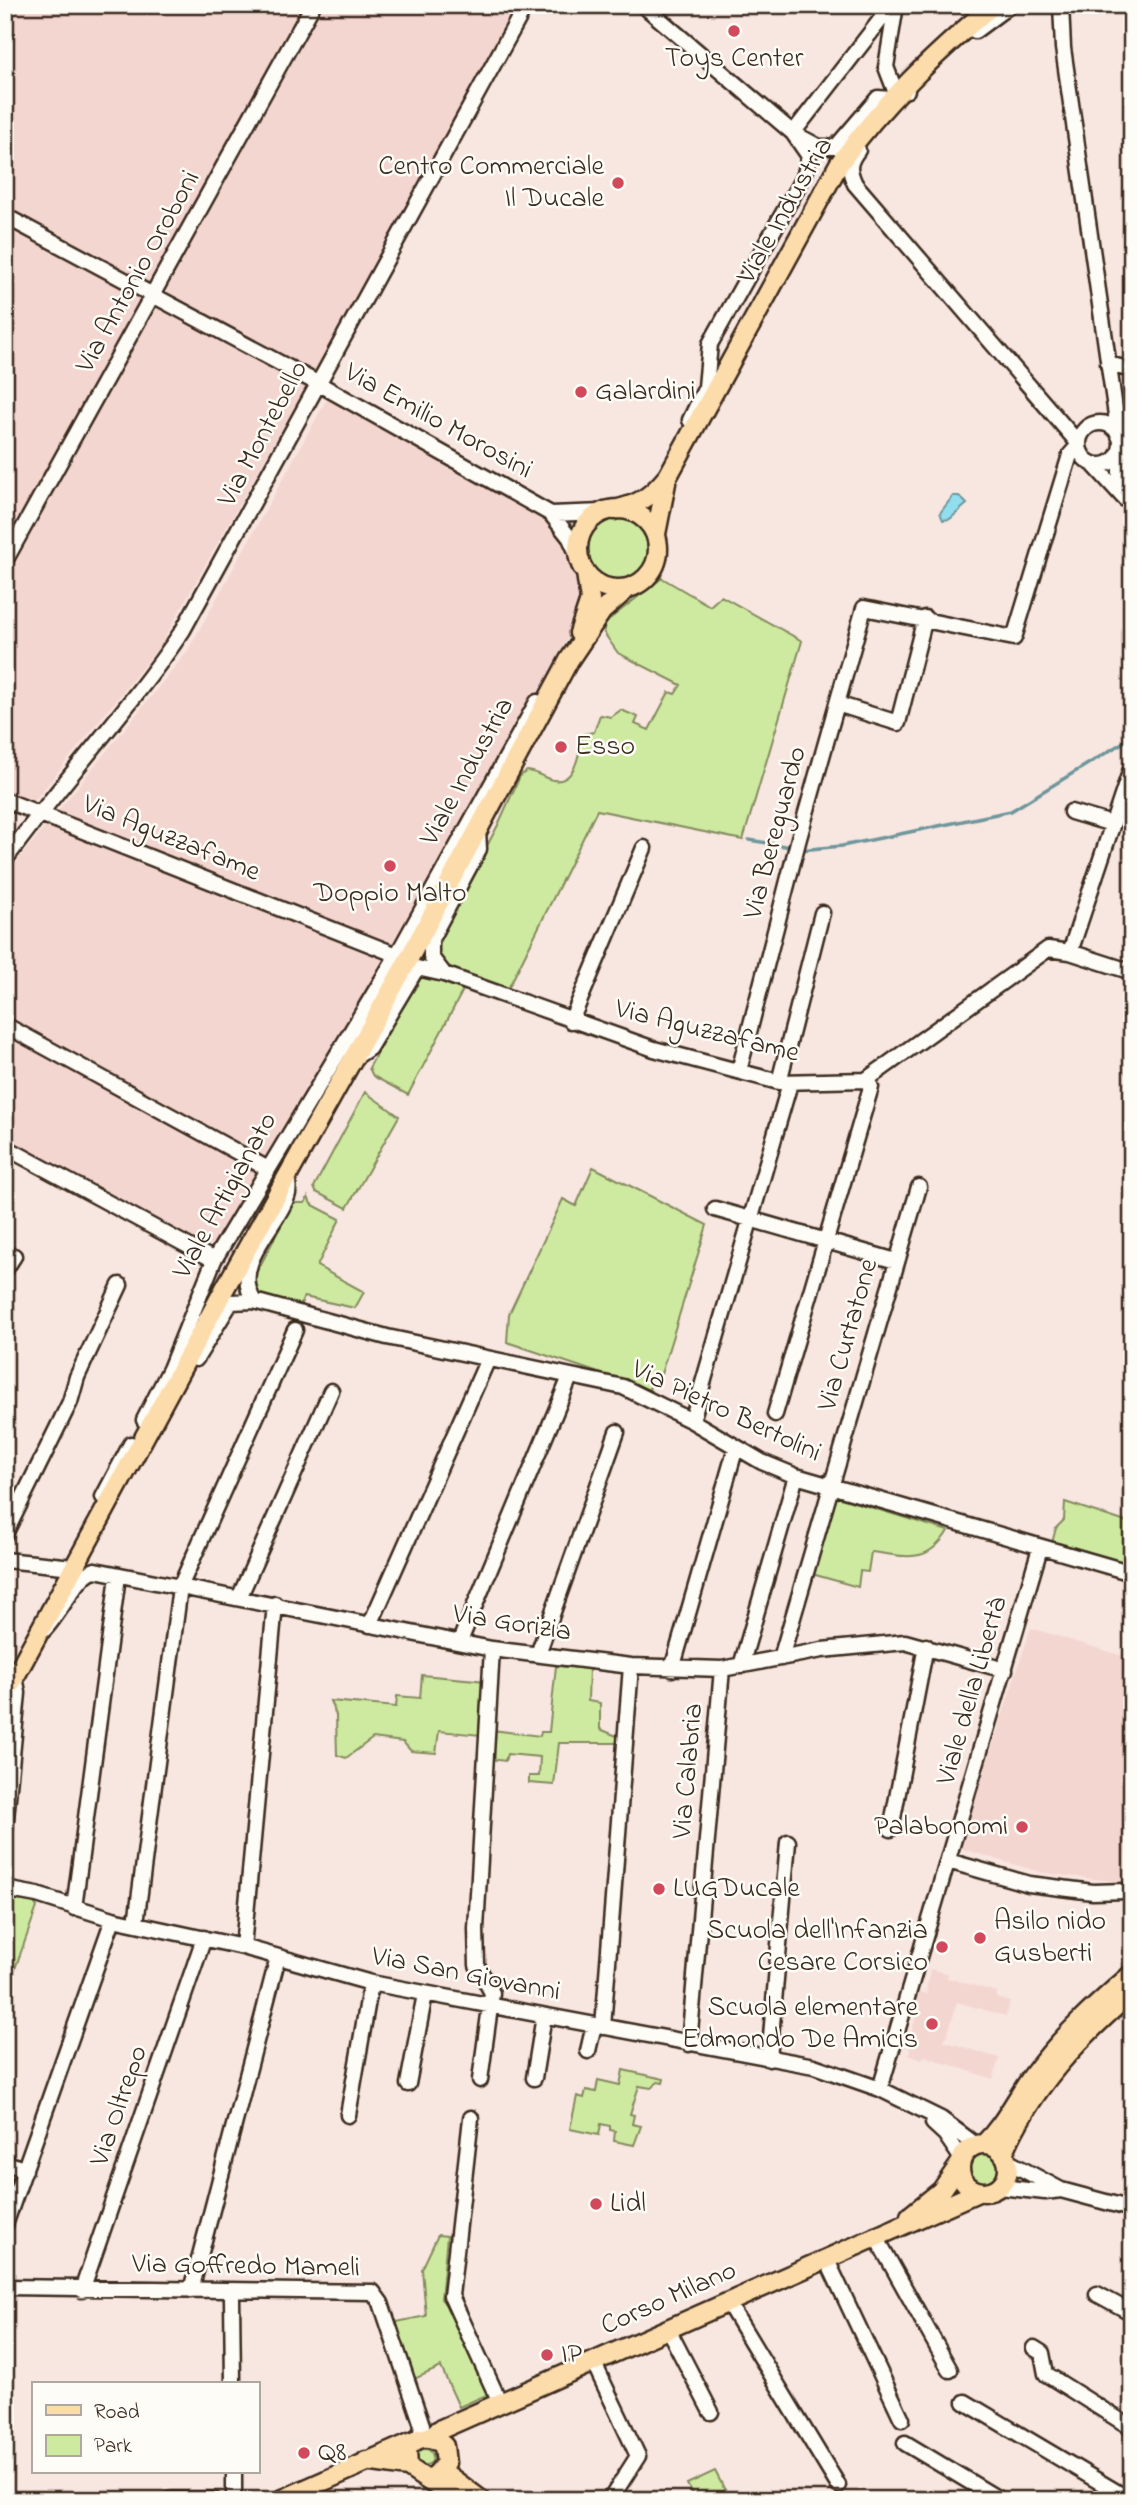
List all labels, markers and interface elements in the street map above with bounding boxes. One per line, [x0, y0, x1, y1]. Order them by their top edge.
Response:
marker: Toys Center [726, 23, 742, 39]
place label: Toys Center [665, 39, 804, 80]
street label: Viale Industria [727, 130, 845, 293]
place label: Centro Commerciale Il Ducale [378, 147, 604, 220]
street label: Via Antonio Oroboni [66, 163, 212, 382]
marker: Centro Commerciale Il Ducale [610, 175, 626, 191]
street label: Via Emilio Morosini [335, 353, 540, 491]
street label: Via Montebello [208, 354, 320, 515]
place label: Galardini [595, 372, 696, 413]
marker: Galardini [573, 384, 589, 400]
street label: Viale Industria [410, 691, 526, 854]
place label: Esso [575, 727, 635, 768]
marker: Esso [553, 739, 569, 755]
street label: Via Bereguardo [733, 742, 819, 925]
street label: Via Aguzzafame [75, 784, 266, 893]
marker: Doppio Malto [382, 858, 398, 874]
place label: Doppio Malto [313, 874, 466, 915]
street label: Via Aguzzafame [610, 989, 804, 1075]
street label: Viale Artigianato [163, 1105, 289, 1288]
street label: Via Curtatone [807, 1254, 890, 1417]
street label: Via Pietro Bertolini [623, 1350, 828, 1474]
street label: Viale della Libertà [926, 1592, 1019, 1791]
street label: Via Gorizia [449, 1594, 574, 1654]
street label: Via Calabria [663, 1702, 715, 1841]
place label: Palabonomi [874, 1807, 1008, 1848]
marker: Palabonomi [1014, 1819, 1030, 1835]
place label: LUGDucale [673, 1869, 800, 1910]
marker: LUGDucale [651, 1881, 667, 1897]
place label: Asilo nido Gusberti [994, 1902, 1106, 1975]
place label: Scuola dell'Infanzia Cesare Corsico [706, 1911, 928, 1984]
marker: Asilo nido Gusberti [972, 1930, 988, 1946]
street label: Via San Giovanni [367, 1936, 564, 2013]
marker: Scuola dell'Infanzia Cesare Corsico [934, 1939, 950, 1955]
place label: Scuola elementare Edmondo De Amicis [682, 1988, 918, 2061]
marker: Scuola elementare Edmondo De Amicis [924, 2016, 940, 2032]
street label: Via Oltrepo [80, 2040, 160, 2173]
place label: Lidl [610, 2184, 646, 2225]
marker: Lidl [588, 2196, 604, 2212]
street label: Via Goffredo Mameli [131, 2244, 360, 2289]
street label: Corso Milano [595, 2251, 743, 2347]
place label: IP [561, 2335, 583, 2376]
marker: IP [539, 2347, 555, 2363]
legend [32, 2382, 259, 2474]
text: Road [94, 2398, 140, 2428]
text: Park [94, 2432, 133, 2462]
place label: Q8 [318, 2433, 347, 2474]
marker: Q8 [296, 2445, 312, 2461]

